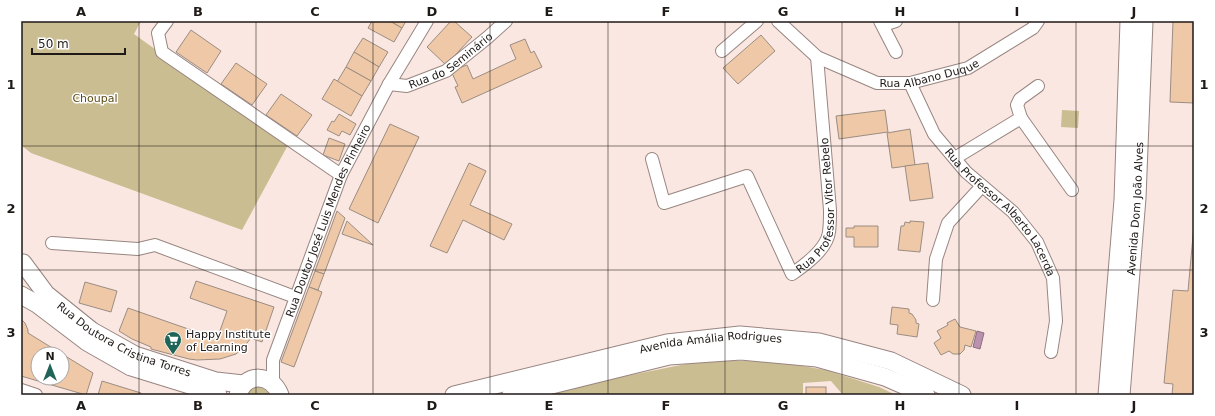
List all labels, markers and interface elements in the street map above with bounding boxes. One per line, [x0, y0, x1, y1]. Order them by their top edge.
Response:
text: A [76, 4, 86, 19]
text: B [193, 4, 203, 19]
text: C [310, 4, 320, 19]
text: D [427, 4, 438, 19]
text: E [545, 4, 553, 19]
text: F [662, 4, 670, 19]
text: G [778, 4, 788, 19]
text: H [895, 4, 905, 19]
text: I [1015, 4, 1019, 19]
text: J [1131, 4, 1136, 19]
scale bar [32, 30, 125, 56]
street label: Rua do Seminário [407, 30, 495, 91]
text: 50 m [38, 37, 69, 51]
street label: Rua Albano Duque [879, 56, 982, 90]
text: 1 [6, 77, 16, 92]
text: 1 [1199, 77, 1209, 92]
park label: Choupal [72, 92, 118, 105]
street label: Rua Doutor José Luis Mendes Pinheiro [283, 122, 373, 319]
street label: Rua Professor Vitor Rebelo [793, 137, 837, 276]
street label: Avenida Dom João Alves [1124, 141, 1146, 276]
street label: Rua Professor Alberto Lacerda [942, 146, 1058, 278]
text: 2 [6, 201, 16, 216]
text: 2 [1199, 201, 1209, 216]
street label: Rua Doutora Cristina Torres [54, 299, 193, 379]
text: 3 [6, 325, 16, 340]
text: 3 [1199, 325, 1209, 340]
place label: Happy Institute of Learning [186, 328, 271, 354]
street label: Avenida Amália Rodrigues [638, 328, 783, 356]
supermarket icon: Happy Institute of Learning [163, 330, 183, 355]
north arrow [30, 346, 70, 386]
text: N [45, 350, 55, 363]
text: A [76, 398, 86, 413]
text: B [193, 398, 203, 413]
text: C [310, 398, 320, 413]
text: D [427, 398, 438, 413]
text: E [545, 398, 553, 413]
text: F [662, 398, 670, 413]
text: G [778, 398, 788, 413]
text: H [895, 398, 905, 413]
text: I [1015, 398, 1019, 413]
text: J [1131, 398, 1136, 413]

